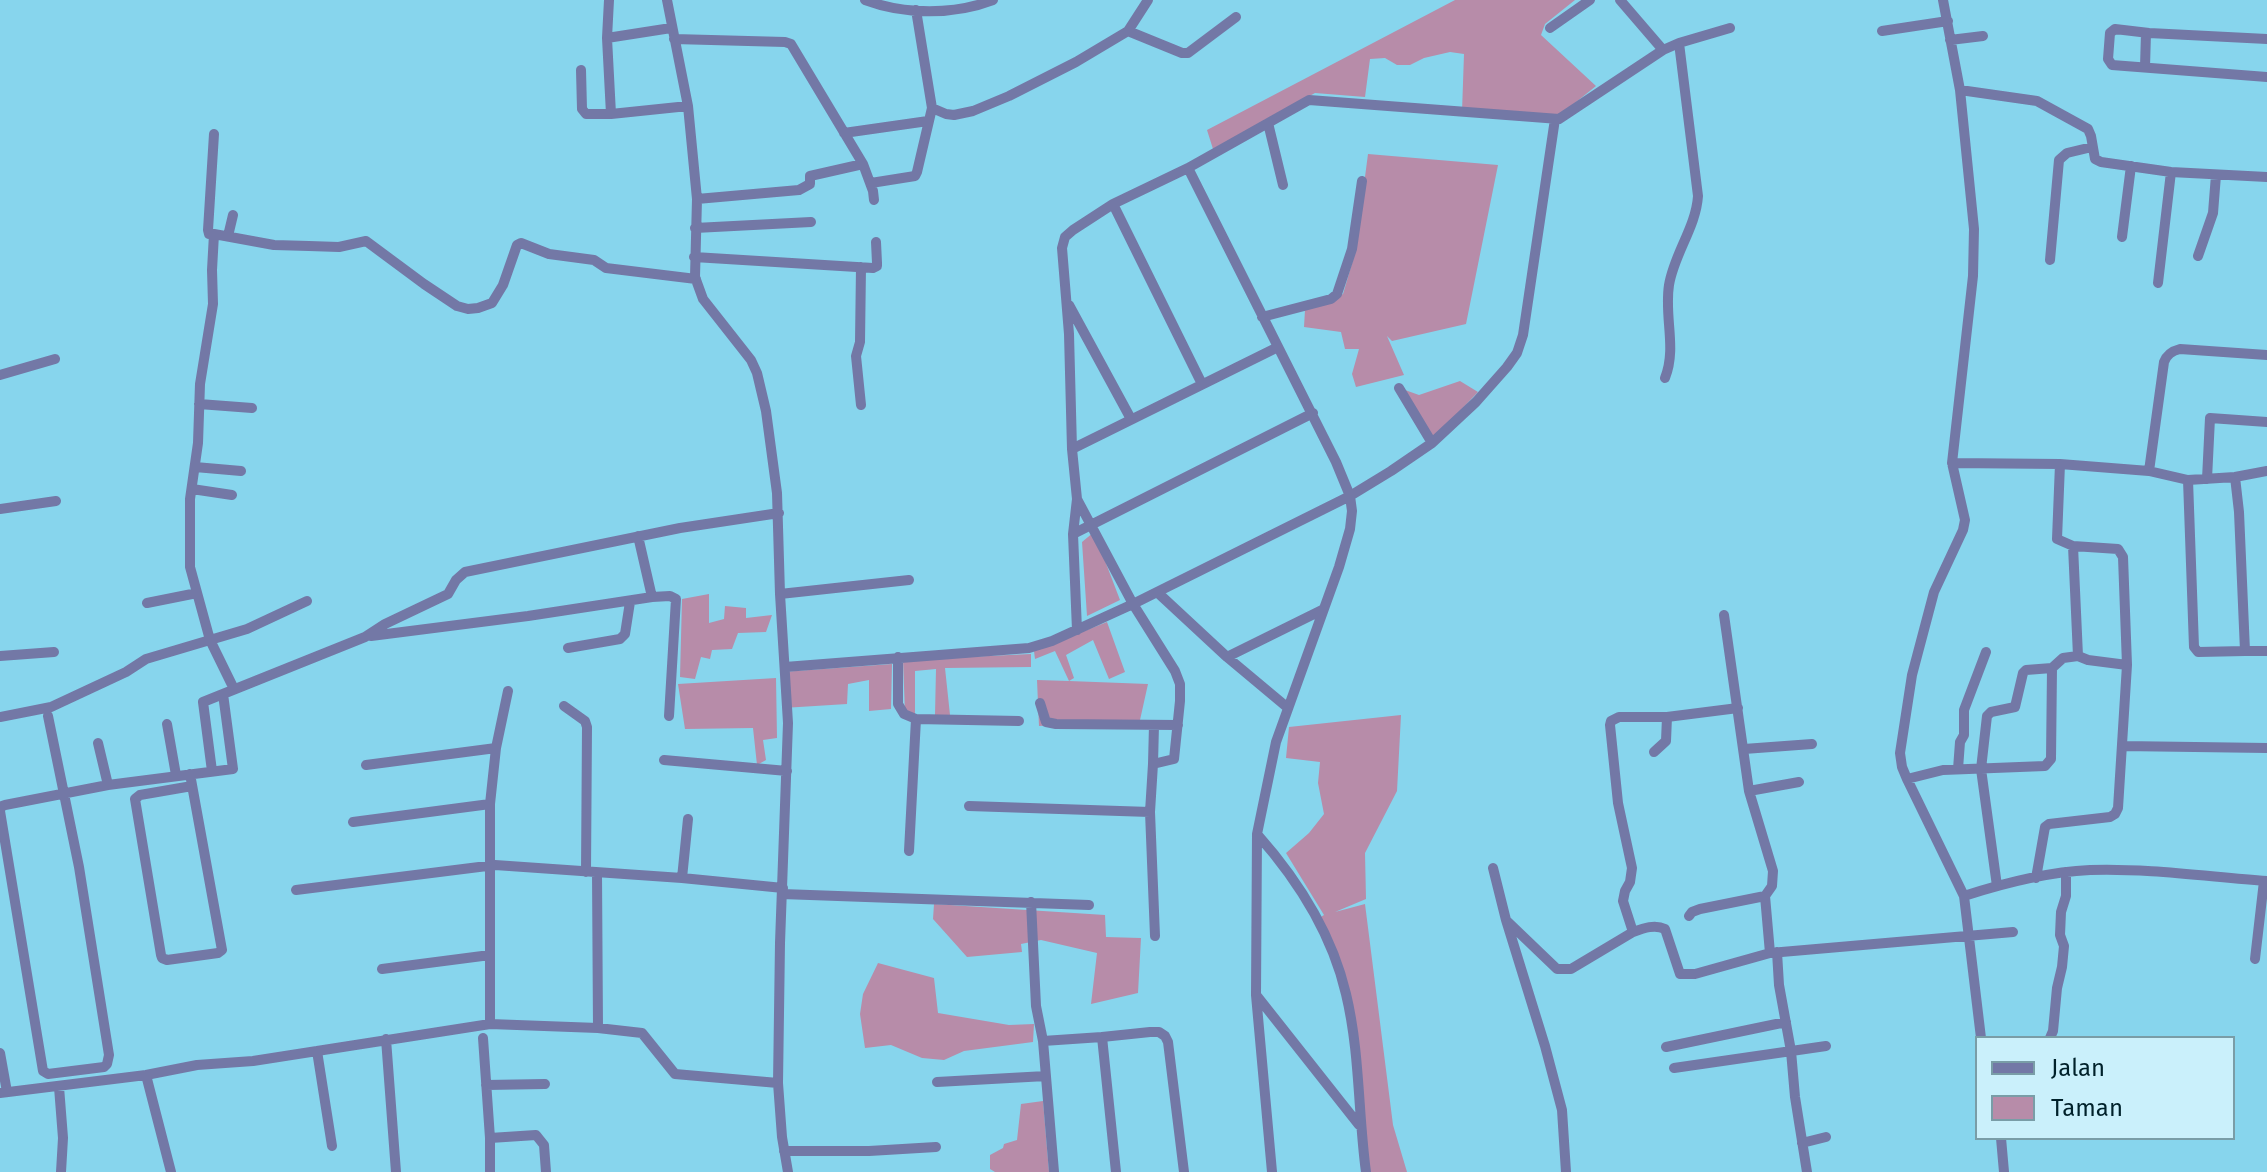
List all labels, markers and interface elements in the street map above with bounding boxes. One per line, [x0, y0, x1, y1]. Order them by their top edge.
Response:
legend [1975, 1036, 2235, 1140]
text: Jalan [2051, 1054, 2105, 1082]
text: Taman [2051, 1094, 2123, 1122]

